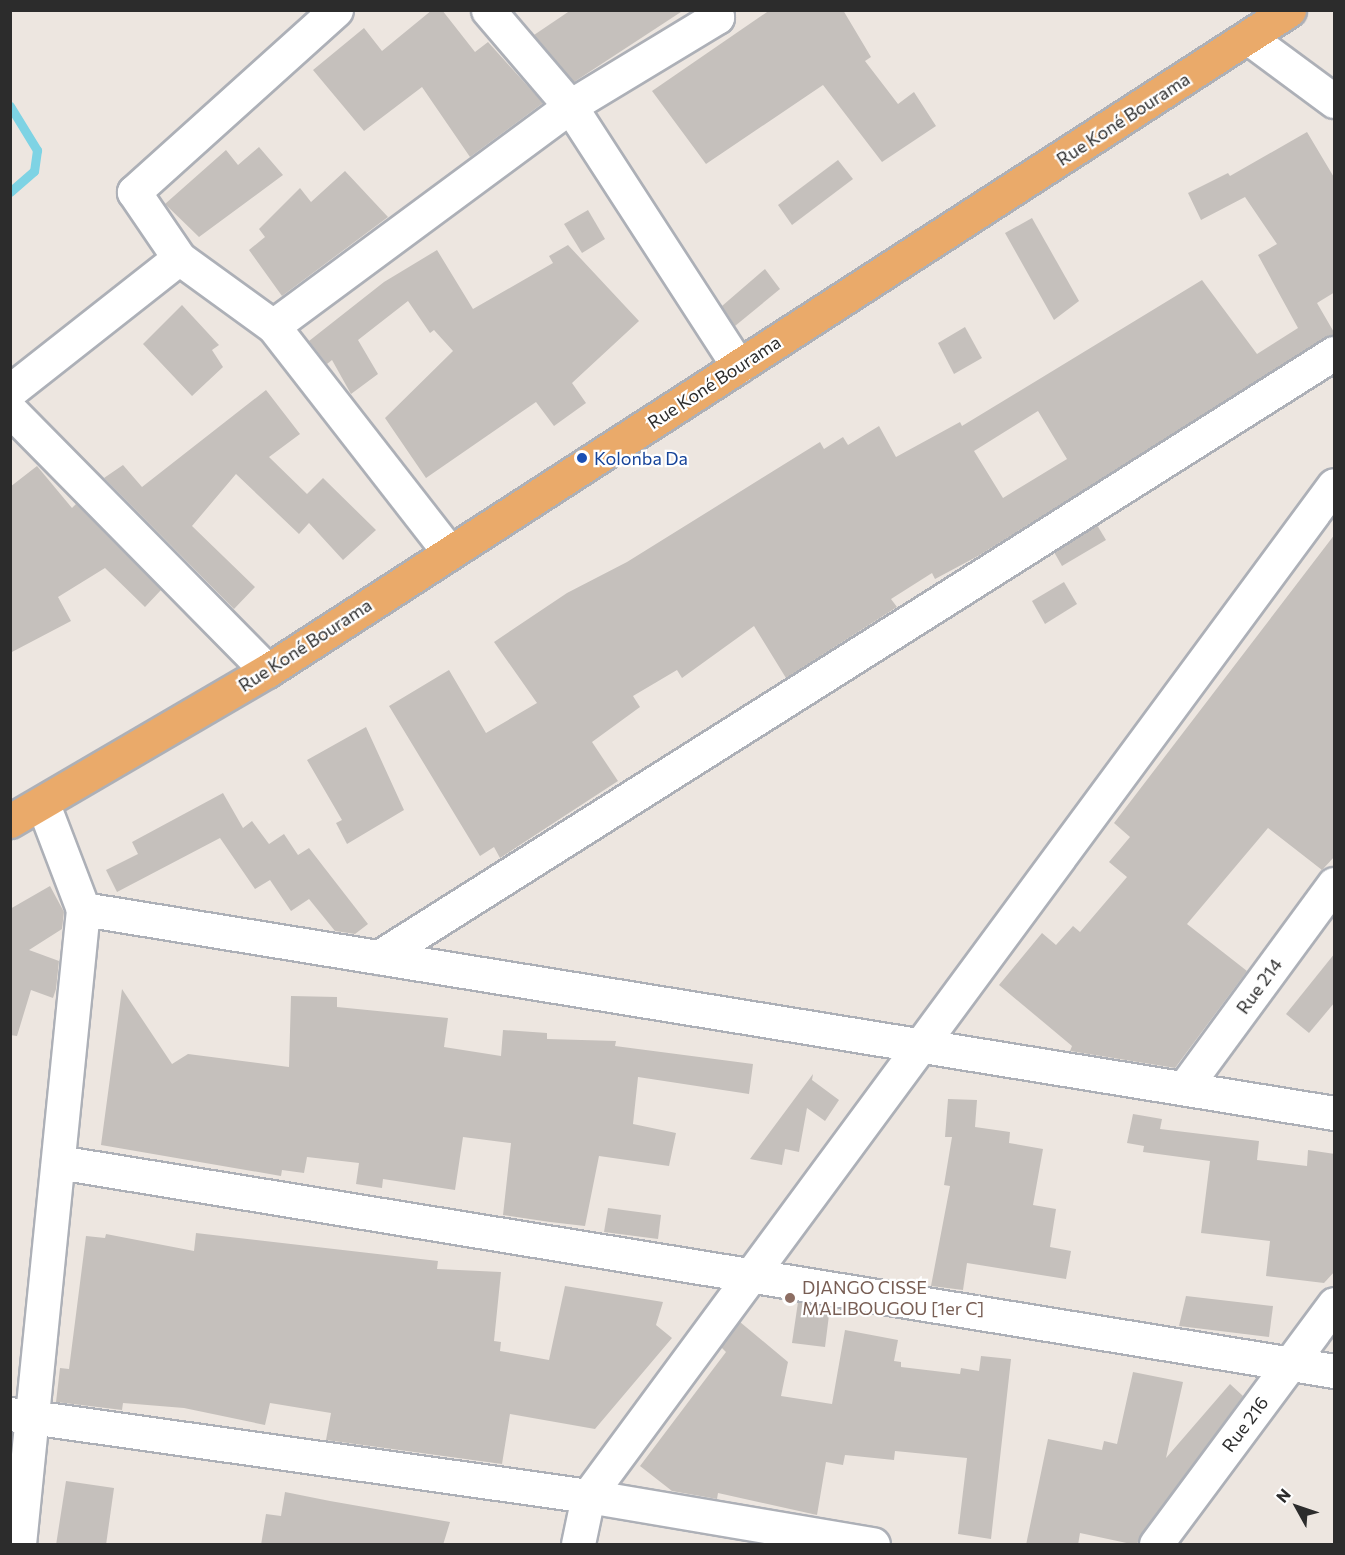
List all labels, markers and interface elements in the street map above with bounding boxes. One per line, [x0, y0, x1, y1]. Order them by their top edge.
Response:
street label: Rue Koné Bourama [1052, 68, 1194, 170]
street label: Rue Koné Bourama [643, 331, 785, 433]
place label: Kolonba Da [594, 447, 688, 469]
marker: Kolonba Da [575, 451, 589, 465]
street label: Rue Koné Bourama [234, 594, 376, 696]
street label: Rue 214 [1232, 954, 1286, 1018]
place label: DJANGO CISSE MALIBOUGOU [1er C] [802, 1277, 984, 1320]
marker: DJANGO CISSE MALIBOUGOU [1er C] [783, 1291, 797, 1305]
street label: Rue 216 [1217, 1392, 1273, 1456]
north arrow [1267, 1477, 1327, 1537]
text: N [1272, 1484, 1294, 1506]

